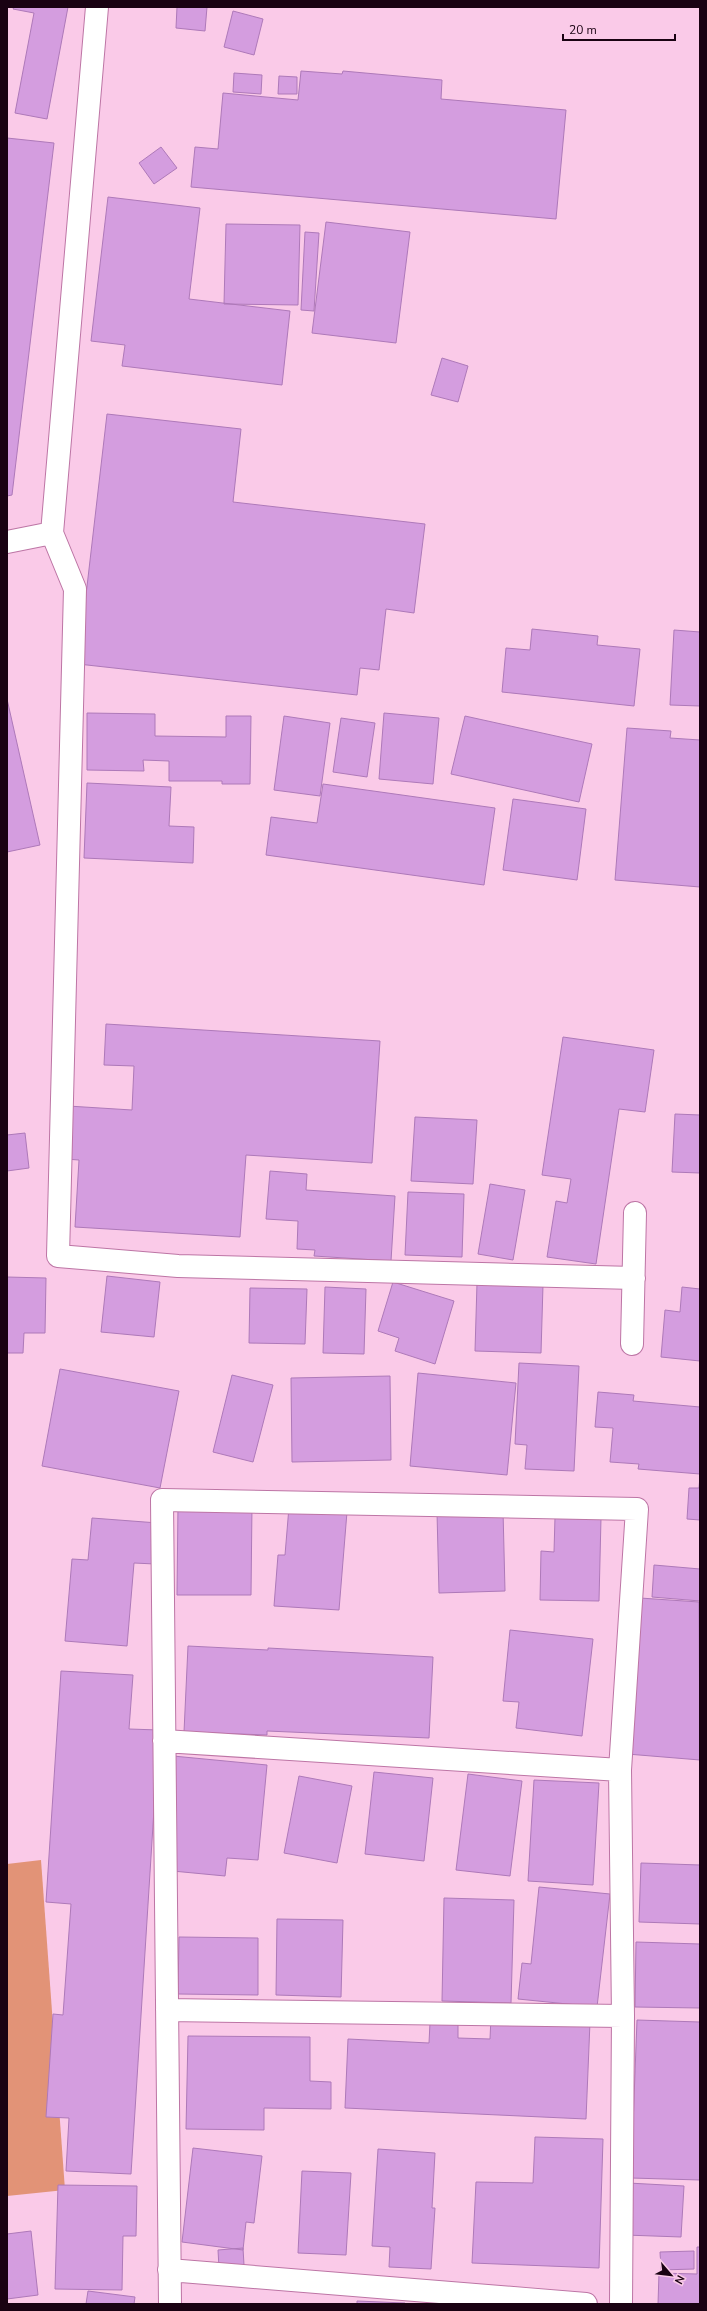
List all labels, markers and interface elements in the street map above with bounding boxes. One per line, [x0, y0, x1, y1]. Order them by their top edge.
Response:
scale bar [563, 16, 675, 42]
text: 20 m [569, 22, 597, 38]
north arrow [651, 2255, 691, 2295]
text: N [671, 2272, 688, 2287]

